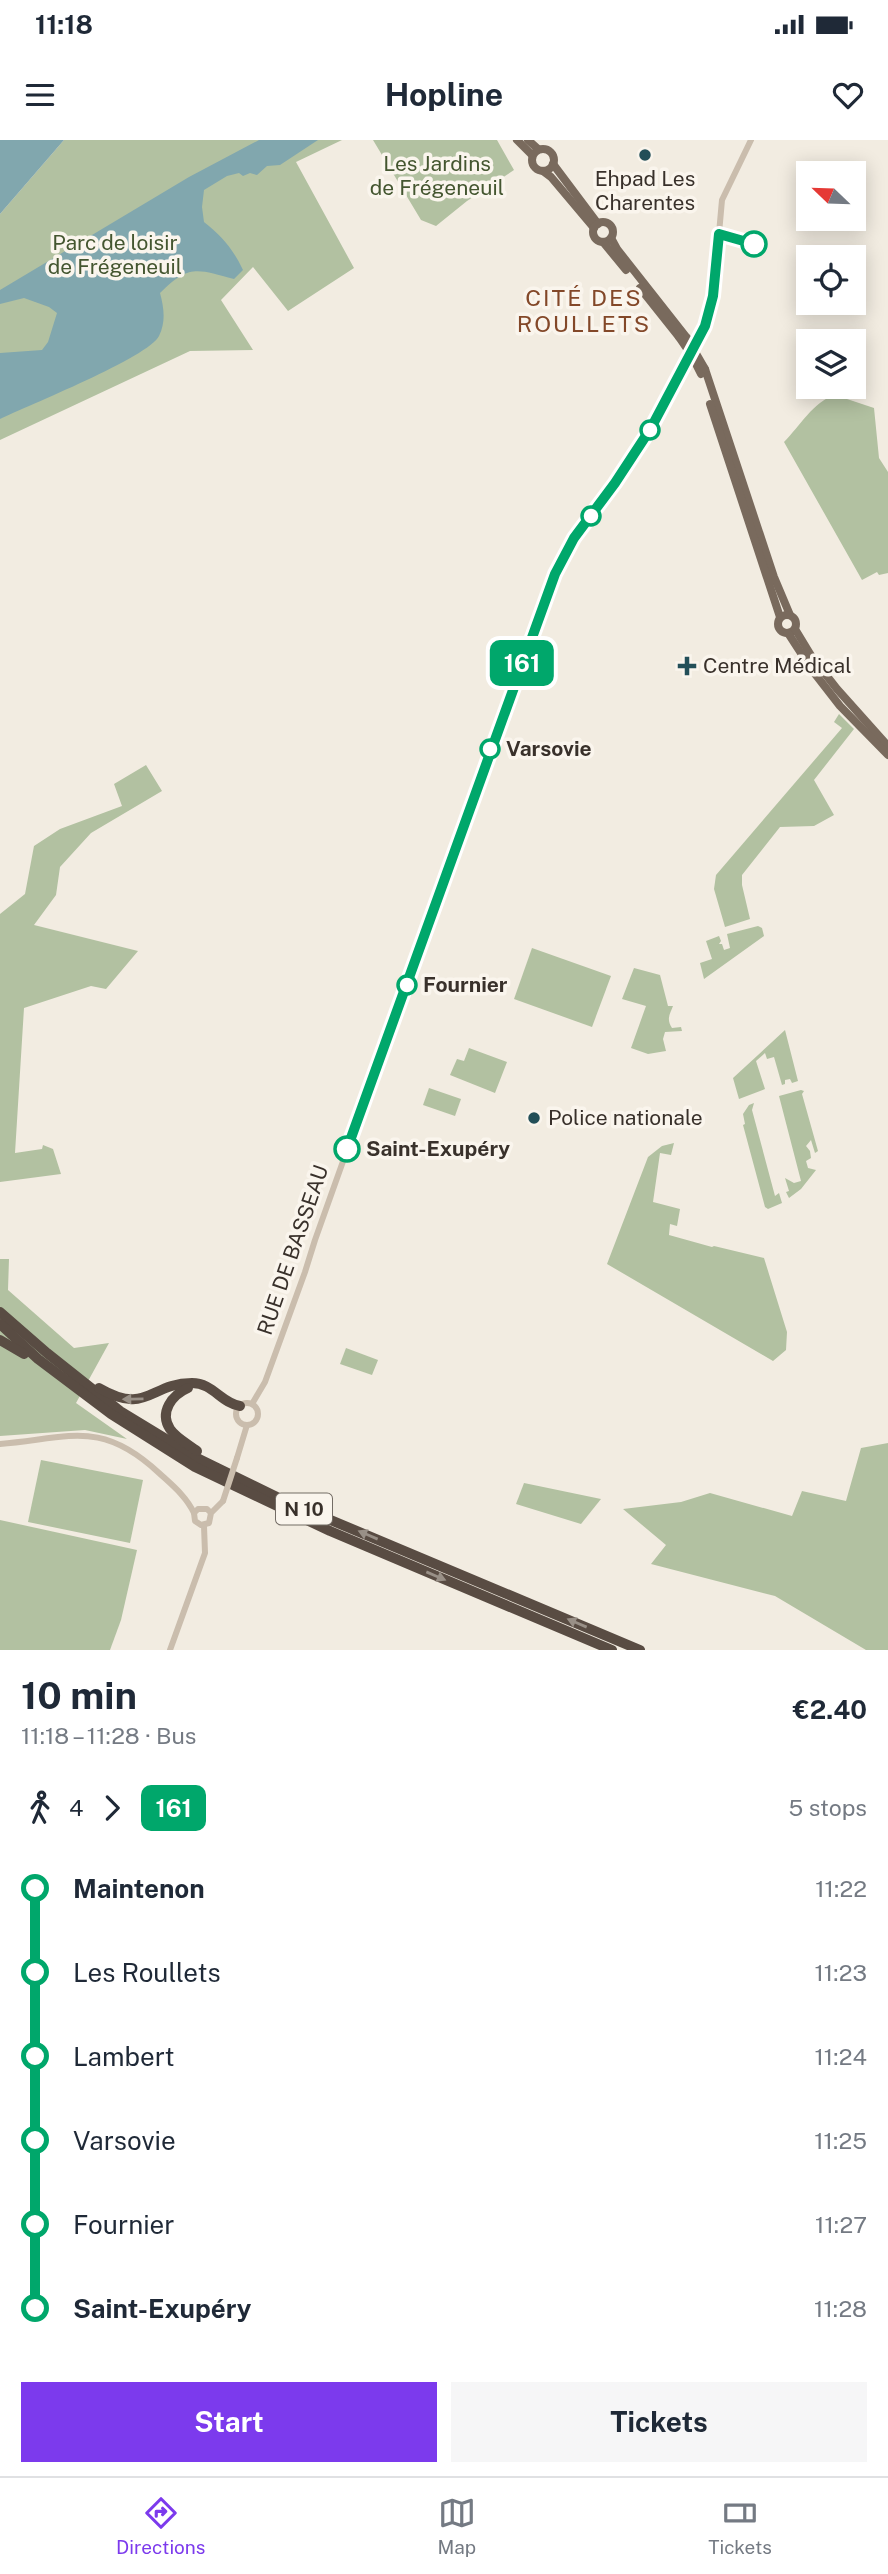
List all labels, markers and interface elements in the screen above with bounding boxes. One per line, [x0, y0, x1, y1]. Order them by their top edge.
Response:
text: 11:18 [35, 9, 93, 40]
icon: menu [21, 76, 59, 114]
text: Hopline [385, 76, 503, 113]
icon: heart [829, 76, 867, 114]
marker: Ehpad Les Charentes [637, 147, 653, 163]
park label: Les Jardins de Frégeneuil [370, 151, 504, 200]
north arrow [796, 161, 866, 231]
map controls [796, 161, 866, 399]
place label: Ehpad Les Charentes [595, 166, 695, 215]
park label: Parc de loisir de Frégeneuil [48, 230, 182, 279]
unlabelled marker [741, 231, 767, 257]
button: locate [796, 245, 866, 315]
district label: CITÉ DES ROULLETS [517, 284, 651, 337]
button: layers [796, 329, 866, 399]
unlabelled marker [640, 420, 660, 440]
unlabelled marker [581, 506, 601, 526]
line badge: 161 [482, 640, 562, 686]
text: 161 [504, 649, 540, 677]
place label: Centre Médical [703, 653, 852, 678]
marker: Centre Médical [677, 656, 697, 676]
place label: Varsovie [506, 736, 592, 761]
marker: Varsovie [480, 739, 500, 759]
place label: Fournier [423, 972, 508, 997]
marker: Fournier [397, 975, 417, 995]
place label: Police nationale [548, 1105, 703, 1130]
marker: Police nationale [526, 1110, 542, 1126]
marker: Saint-Exupéry [334, 1136, 360, 1162]
place label: Saint-Exupéry [366, 1136, 510, 1161]
street label: RUE DE BASSEAU [252, 1162, 333, 1338]
one-way arrow [122, 1393, 144, 1405]
road number: N 10 [276, 1494, 332, 1525]
one-way arrow [357, 1530, 378, 1541]
one-way arrow [425, 1571, 446, 1582]
one-way arrow [567, 1618, 588, 1629]
text: 10 min [21, 1673, 137, 1718]
text: €2.40 [793, 1694, 867, 1725]
text: 11:18 – 11:28 · Bus [21, 1722, 196, 1749]
icon: walk [21, 1789, 59, 1827]
icon: forward [93, 1789, 131, 1827]
text: 4 [69, 1794, 83, 1821]
text: 161 [155, 1794, 192, 1822]
text: 5 stops [788, 1794, 867, 1821]
text: Maintenon [73, 1873, 205, 1904]
text: 11:22 [815, 1875, 867, 1902]
text: Les Roullets [73, 1957, 221, 1988]
text: 11:23 [814, 1959, 867, 1986]
text: Lambert [73, 2041, 175, 2072]
text: 11:24 [814, 2043, 867, 2070]
text: Varsovie [73, 2125, 176, 2156]
text: 11:25 [814, 2127, 867, 2154]
text: Fournier [73, 2209, 174, 2240]
text: 11:27 [815, 2211, 867, 2238]
text: Saint-Exupéry [73, 2293, 251, 2324]
text: 11:28 [814, 2295, 867, 2322]
button: Start [21, 2382, 437, 2462]
button: Tickets [451, 2382, 867, 2462]
tab: Directions [116, 2494, 205, 2558]
tab: Map [437, 2494, 476, 2558]
tab: Tickets [708, 2494, 772, 2558]

